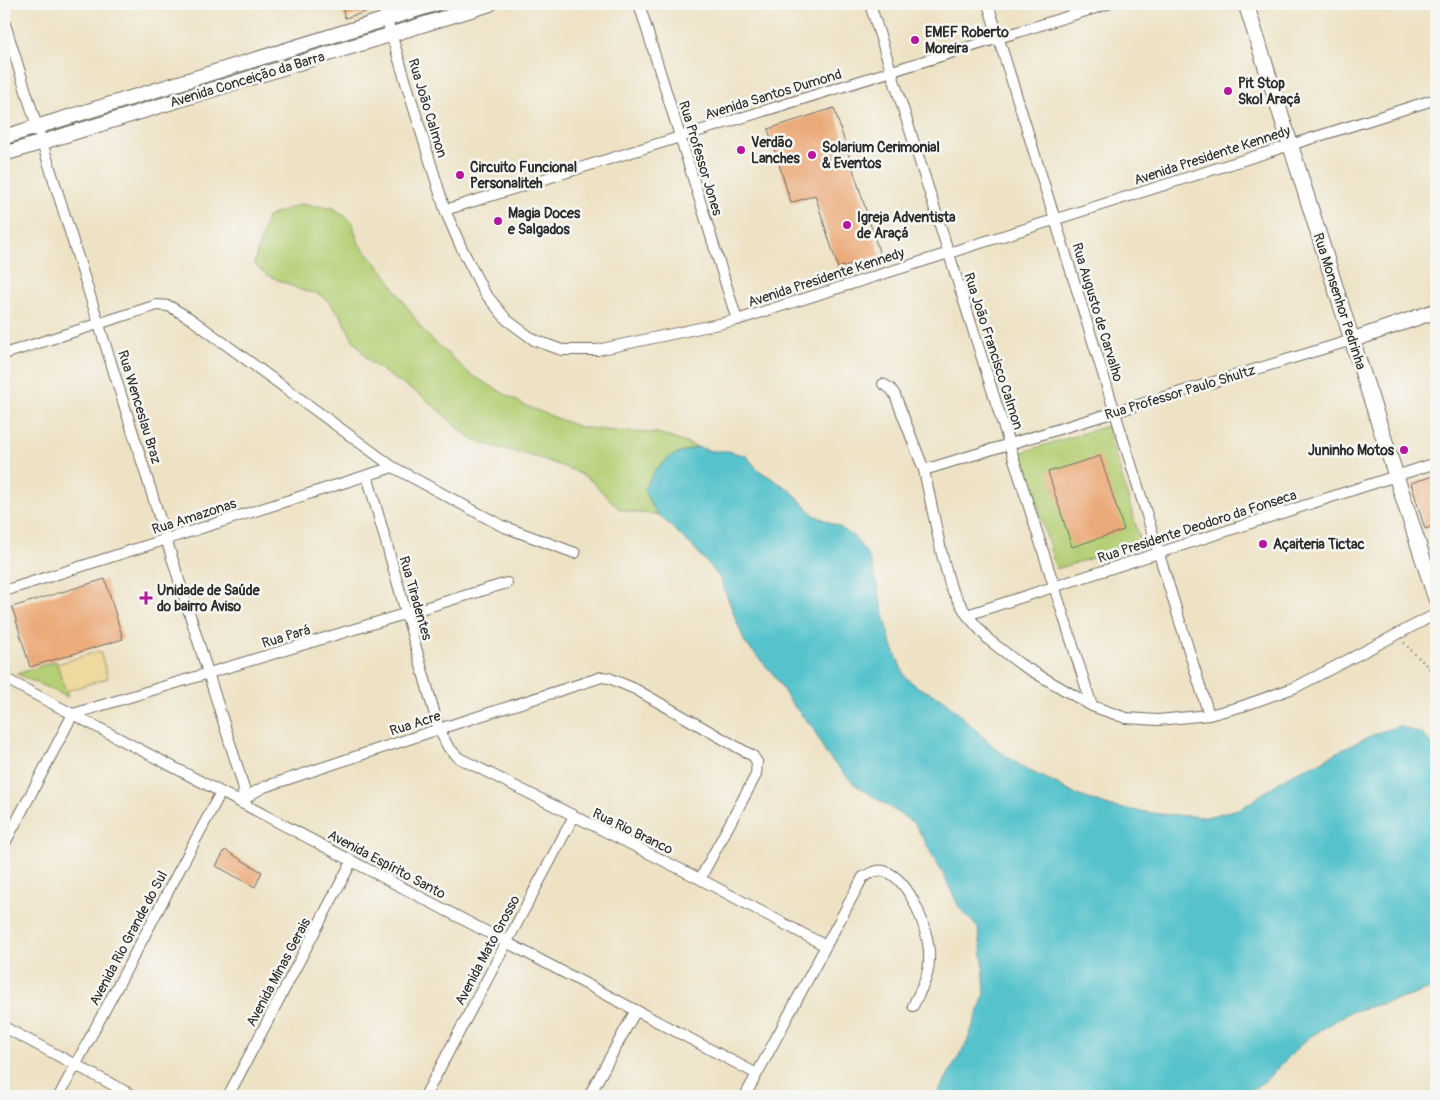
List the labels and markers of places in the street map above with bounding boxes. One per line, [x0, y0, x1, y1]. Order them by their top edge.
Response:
place label: EMEF Roberto Moreira [925, 24, 1009, 57]
marker: EMEF Roberto Moreira [909, 34, 921, 46]
place label: Pit Stop Skol Araçá [1238, 75, 1301, 108]
marker: Pit Stop Skol Araçá [1222, 85, 1234, 97]
place label: Verdão Lanches [751, 134, 800, 167]
place label: Solarium Cerimonial & Eventos [822, 139, 940, 172]
marker: Verdão Lanches [735, 144, 747, 156]
marker: Solarium Cerimonial & Eventos [806, 149, 818, 161]
place label: Circuito Funcional Personaliteh [470, 159, 577, 192]
marker: Circuito Funcional Personaliteh [454, 169, 466, 181]
place label: Magia Doces e Salgados [507, 205, 581, 238]
place label: Igreja Adventista de Araçá [857, 209, 956, 242]
marker: Magia Doces e Salgados [492, 215, 504, 227]
marker: Igreja Adventista de Araçá [841, 219, 853, 231]
place label: Juninho Motos [1308, 442, 1395, 459]
marker: Juninho Motos [1398, 444, 1410, 456]
place label: Açaiteria Tictac [1273, 536, 1365, 553]
marker: Açaiteria Tictac [1257, 538, 1269, 550]
place label: Unidade de Saúde do bairro Aviso [157, 582, 261, 615]
marker: Unidade de Saúde do bairro Aviso [139, 591, 153, 605]

